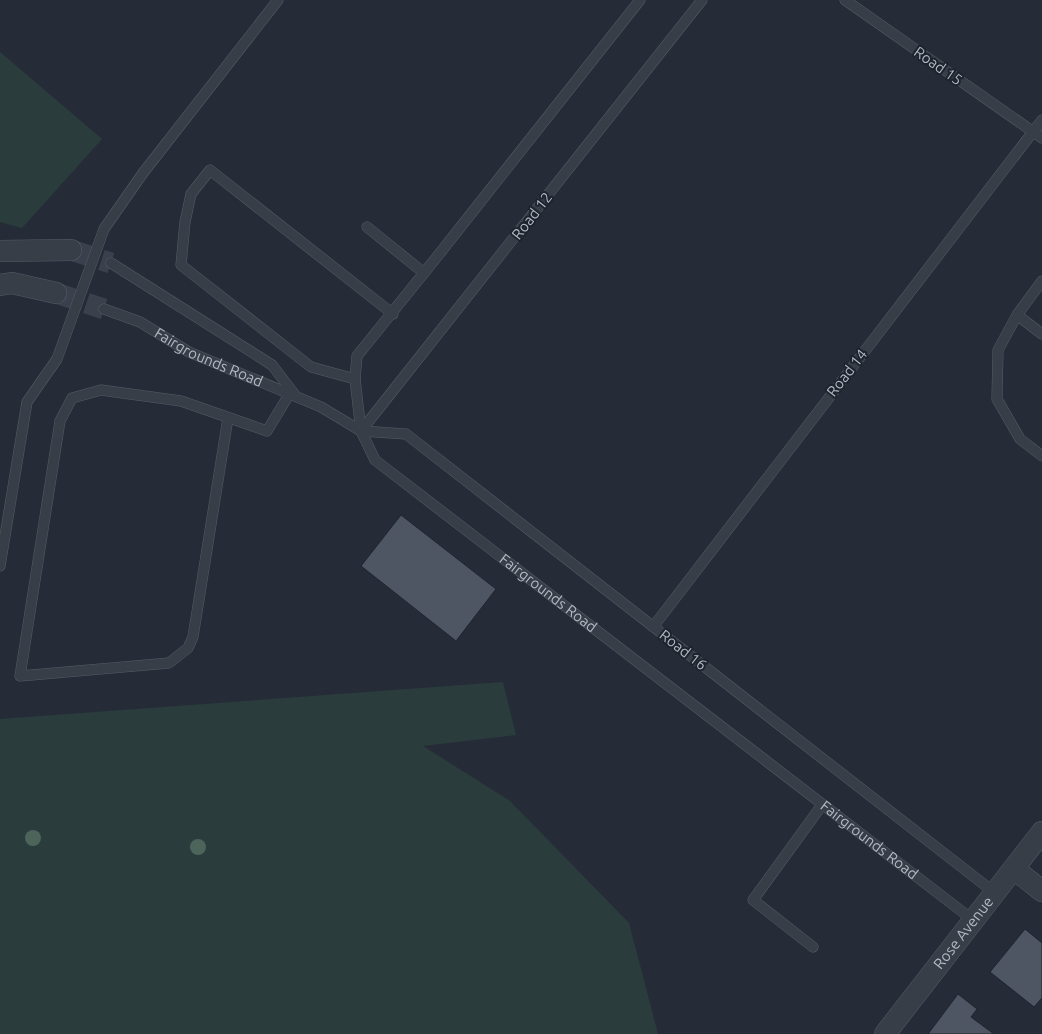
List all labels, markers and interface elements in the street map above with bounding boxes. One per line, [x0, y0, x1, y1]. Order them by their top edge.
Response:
street label: Road 15 [911, 43, 966, 88]
street label: Road 12 [508, 189, 555, 243]
street label: Fairgrounds Road [152, 324, 266, 390]
street label: Road 14 [823, 346, 870, 400]
street label: Fairgrounds Road [496, 550, 600, 635]
street label: Road 16 [656, 626, 710, 673]
street label: Fairgrounds Road [818, 797, 921, 882]
street label: Rose Avenue [930, 893, 997, 972]

